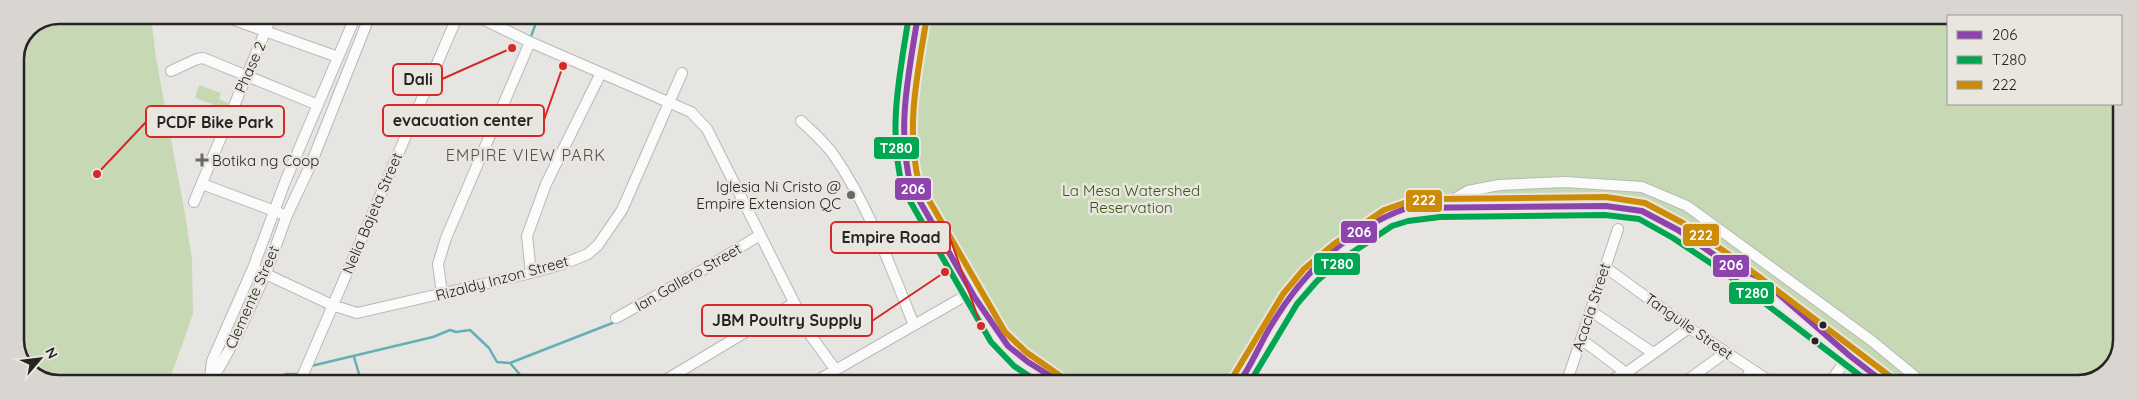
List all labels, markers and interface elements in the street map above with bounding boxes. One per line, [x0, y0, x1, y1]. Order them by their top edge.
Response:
legend [1947, 15, 2122, 105]
text: 206 [1992, 25, 2017, 44]
street label: Phase 2 [230, 38, 270, 96]
text: T280 [1992, 50, 2026, 69]
callout: Dali [393, 64, 442, 95]
text: Dali [403, 69, 433, 89]
text: 222 [1992, 75, 2017, 94]
callout: evacuation center [383, 105, 544, 136]
callout: PCDF Bike Park [146, 106, 284, 137]
text: evacuation center [393, 110, 533, 130]
text: PCDF Bike Park [156, 112, 274, 132]
line badge: T280 [873, 136, 920, 160]
text: T280 [880, 139, 913, 157]
district label: EMPIRE VIEW PARK [446, 145, 606, 165]
street label: Nelia Bajeta Street [338, 150, 406, 276]
place label: Botika ng Coop [212, 151, 319, 170]
marker: Botika ng Coop [196, 154, 208, 166]
place label: Iglesia Ni Cristo @ Empire Extension QC [696, 177, 841, 213]
line badge: 206 [894, 177, 932, 201]
text: 206 [901, 180, 925, 198]
park label: La Mesa Watershed Reservation [1062, 181, 1200, 217]
marker: Iglesia Ni Cristo @ Empire Extension QC [845, 189, 857, 201]
line badge: 222 [1405, 189, 1443, 213]
text: 222 [1412, 191, 1436, 209]
line badge: 206 [1340, 220, 1378, 244]
callout: Empire Road [831, 222, 950, 253]
text: 206 [1347, 223, 1371, 241]
line badge: 222 [1682, 223, 1720, 247]
text: 222 [1689, 226, 1713, 244]
text: Empire Road [841, 227, 941, 247]
street label: Ian Gallero Street [631, 239, 745, 315]
street label: Clemente Street [221, 242, 283, 352]
street label: Rizaldy Inzon Street [433, 251, 571, 305]
line badge: T280 [1313, 252, 1361, 276]
line badge: 206 [1712, 254, 1750, 278]
text: T280 [1321, 255, 1354, 273]
text: 206 [1719, 256, 1743, 274]
street label: Acacia Street [1568, 260, 1614, 354]
line badge: T280 [1728, 281, 1775, 305]
text: T280 [1736, 284, 1769, 302]
street label: Tanguile Street [1641, 289, 1737, 363]
callout: JBM Poultry Supply [702, 305, 872, 336]
text: JBM Poultry Supply [712, 310, 862, 330]
unlabelled marker [1818, 320, 1828, 330]
north arrow [15, 334, 65, 384]
unlabelled marker [1810, 336, 1820, 346]
text: N [41, 344, 62, 362]

